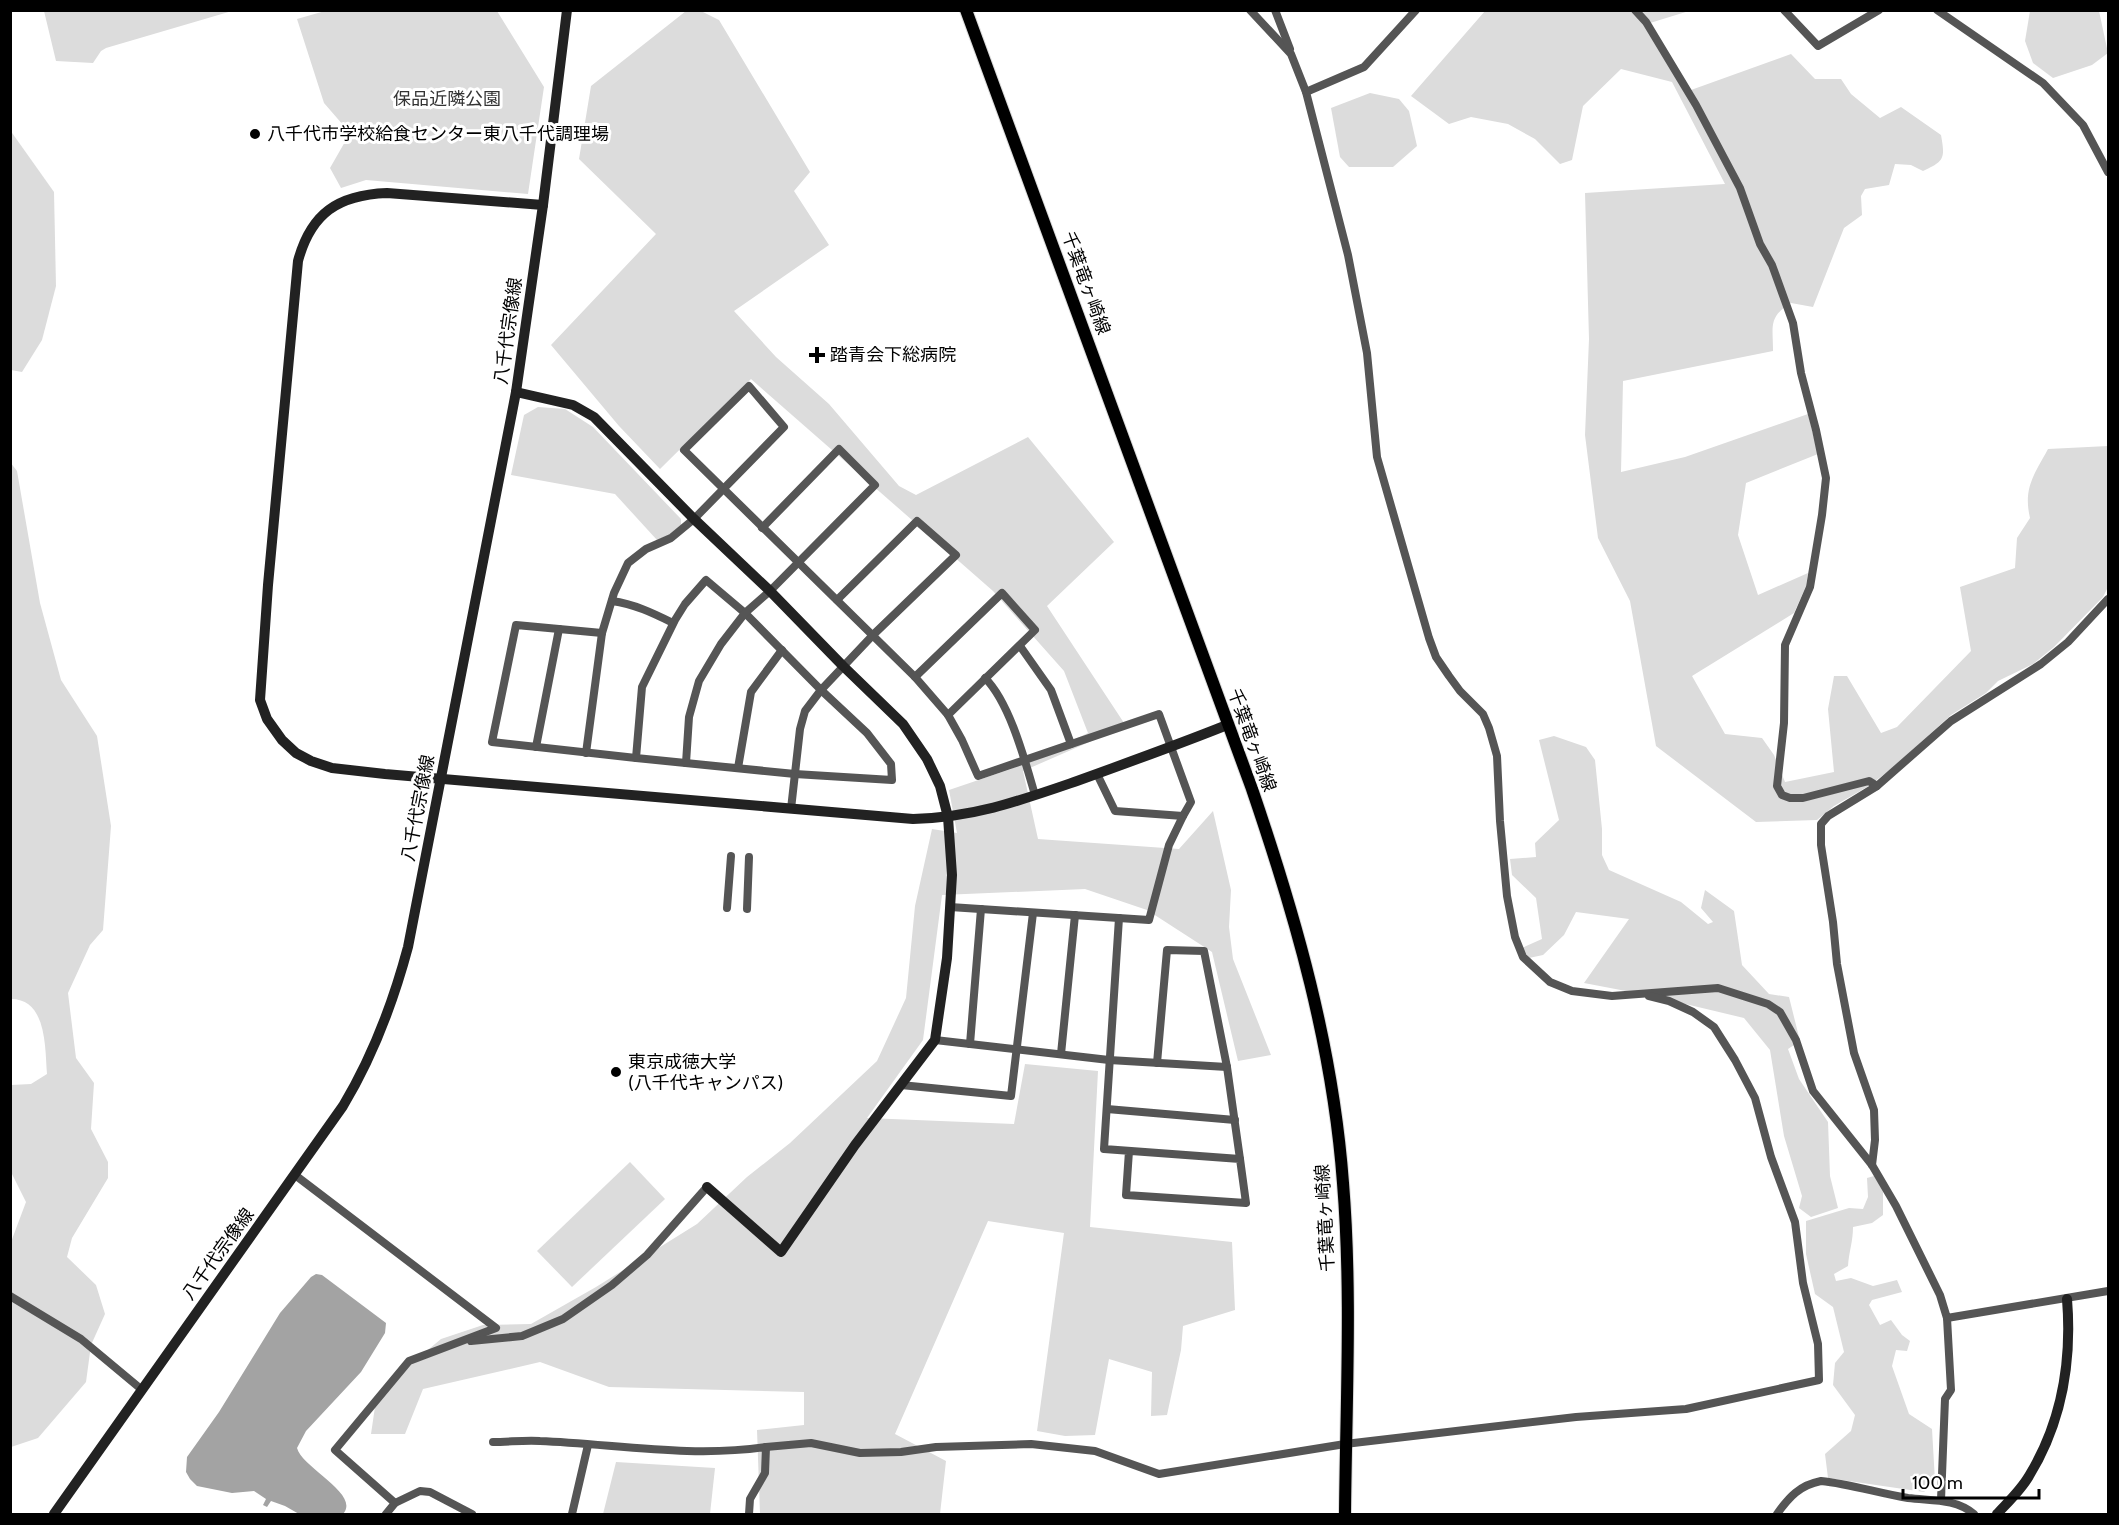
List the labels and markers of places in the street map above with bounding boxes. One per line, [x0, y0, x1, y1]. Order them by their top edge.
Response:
place label: 八千代市学校給食センター東八千代調理場 [267, 123, 609, 145]
marker: 八千代市学校給食センター東八千代調理場 [248, 127, 262, 141]
place label: 踏青会下総病院 [830, 344, 956, 366]
marker: 踏青会下総病院 [808, 346, 826, 364]
place label: 東京成徳大学 (八千代キャンパス) [628, 1051, 783, 1094]
marker: 東京成徳大学 (八千代キャンパス) [609, 1065, 623, 1079]

